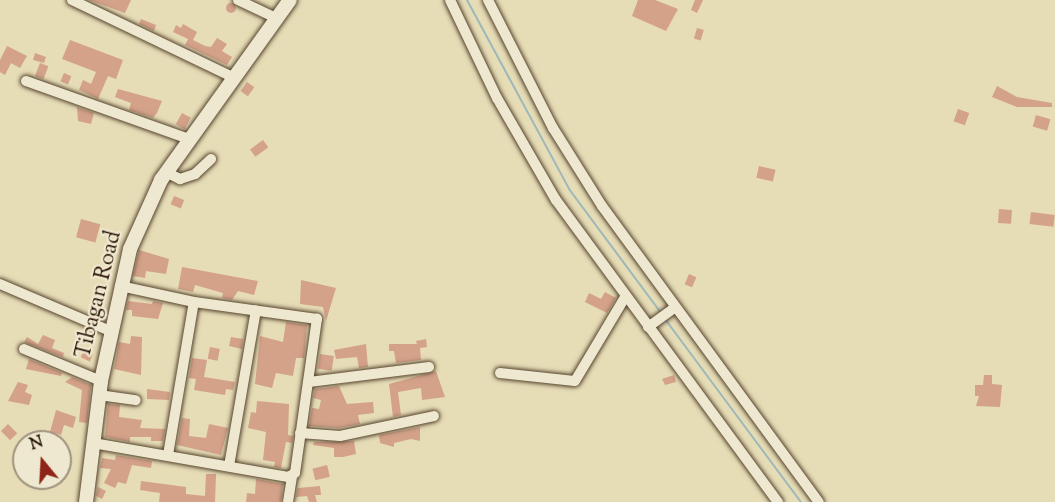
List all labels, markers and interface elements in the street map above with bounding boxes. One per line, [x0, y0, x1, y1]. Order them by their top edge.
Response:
street label: Tibagan Road [71, 229, 129, 361]
north arrow [12, 430, 72, 490]
text: N [27, 431, 47, 457]

